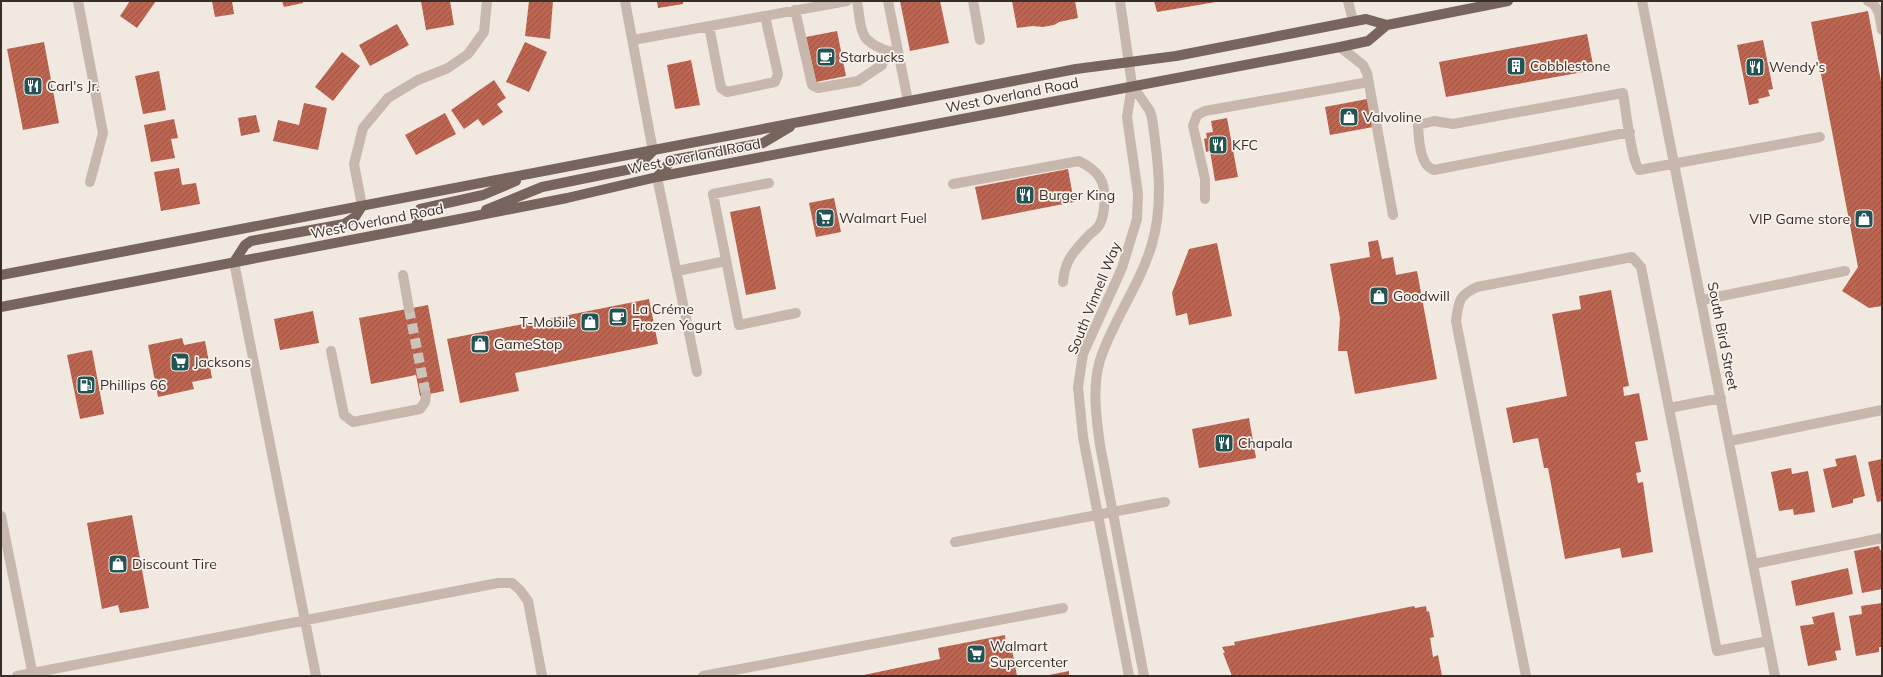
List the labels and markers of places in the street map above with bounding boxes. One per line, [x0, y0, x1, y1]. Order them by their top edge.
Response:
cafe icon: Starbucks [815, 46, 837, 68]
place label: Starbucks [840, 48, 905, 66]
building icon: Cobblestone [1505, 55, 1527, 77]
restaurant icon: Wendy's [1744, 56, 1766, 78]
place label: Cobblestone [1530, 57, 1610, 75]
place label: Wendy's [1769, 58, 1825, 76]
restaurant icon: Carl's Jr. [22, 75, 44, 97]
place label: Carl's Jr. [47, 77, 99, 95]
shop icon: Valvoline [1338, 106, 1360, 128]
place label: Valvoline [1363, 108, 1422, 126]
restaurant icon: KFC [1207, 134, 1229, 156]
place label: KFC [1232, 136, 1258, 154]
restaurant icon: Burger King [1014, 184, 1036, 206]
place label: Burger King [1039, 186, 1115, 204]
supermarket icon: Walmart Fuel [814, 207, 836, 229]
shop icon: VIP Game store [1853, 208, 1875, 230]
place label: Walmart Fuel [839, 209, 927, 227]
place label: VIP Game store [1749, 210, 1850, 228]
shop icon: Goodwill [1368, 285, 1390, 307]
place label: Goodwill [1393, 287, 1450, 305]
place label: La Créme Frozen Yogurt [632, 300, 722, 334]
cafe icon: La Créme Frozen Yogurt [607, 306, 629, 328]
shop icon: T-Mobile [579, 311, 601, 333]
place label: T-Mobile [520, 313, 576, 331]
shop icon: GameStop [469, 333, 491, 355]
place label: GameStop [494, 335, 562, 353]
supermarket icon: Jacksons [169, 351, 191, 373]
place label: Jacksons [194, 353, 251, 371]
fuel station icon: Phillips 66 [75, 374, 97, 396]
place label: Phillips 66 [100, 376, 166, 394]
restaurant icon: Chapala [1213, 432, 1235, 454]
place label: Chapala [1238, 434, 1293, 452]
shop icon: Discount Tire [107, 553, 129, 575]
place label: Discount Tire [132, 555, 217, 573]
place label: Walmart Supercenter [990, 637, 1069, 671]
supermarket icon: Walmart Supercenter [965, 643, 987, 665]

